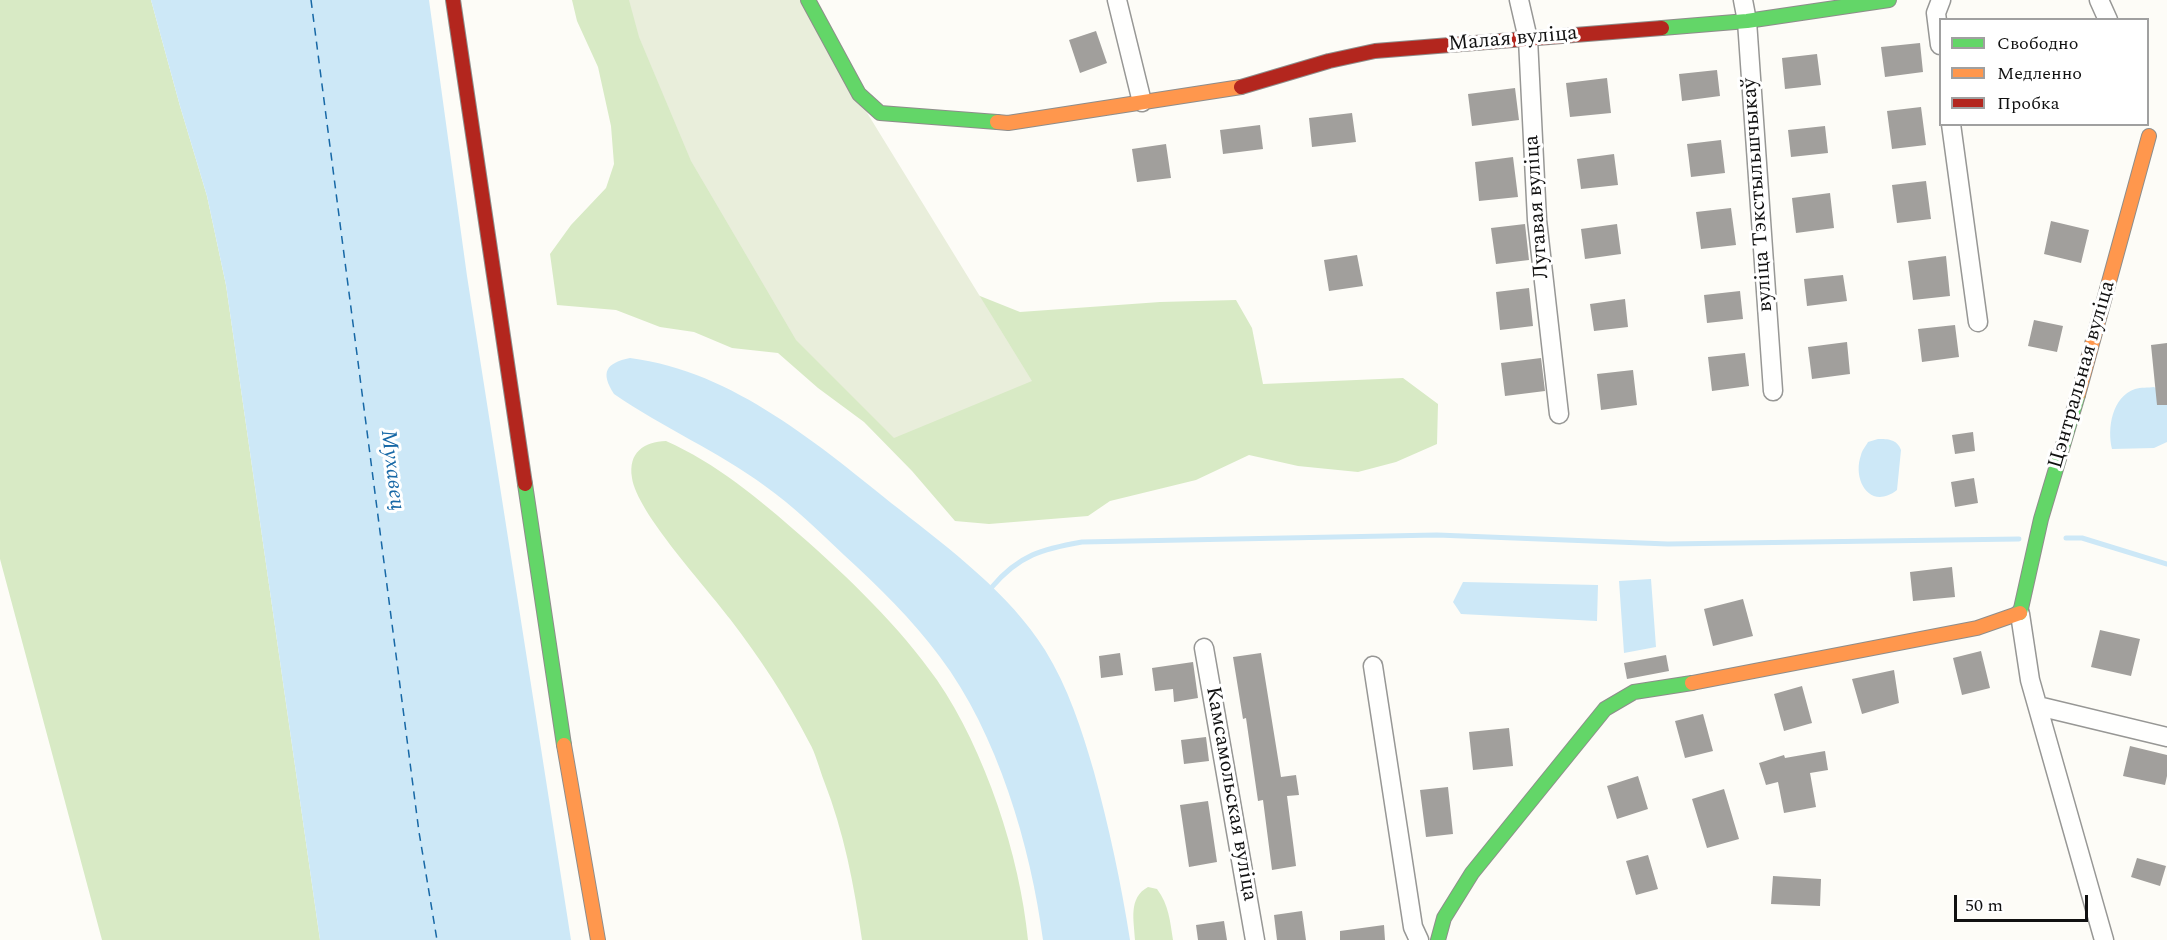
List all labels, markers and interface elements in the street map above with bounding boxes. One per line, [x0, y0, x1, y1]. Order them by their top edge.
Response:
legend [1939, 18, 2149, 126]
street label: Малая вуліца [1447, 22, 1579, 58]
text: Свободно [1997, 30, 2078, 57]
text: Медленно [1997, 60, 2082, 87]
street label: вуліца Тэкстыльшчыкаў [1738, 77, 1780, 313]
text: Пробка [1997, 90, 2059, 117]
street label: Лугавая вуліца [1520, 134, 1556, 280]
street label: Цэнтральная вуліца [2044, 278, 2122, 472]
water label: Мухавец [373, 428, 409, 512]
street label: Камсамольская вуліца [1199, 685, 1261, 903]
scale bar [1957, 883, 2090, 921]
text: 50 m [1965, 892, 2003, 919]

